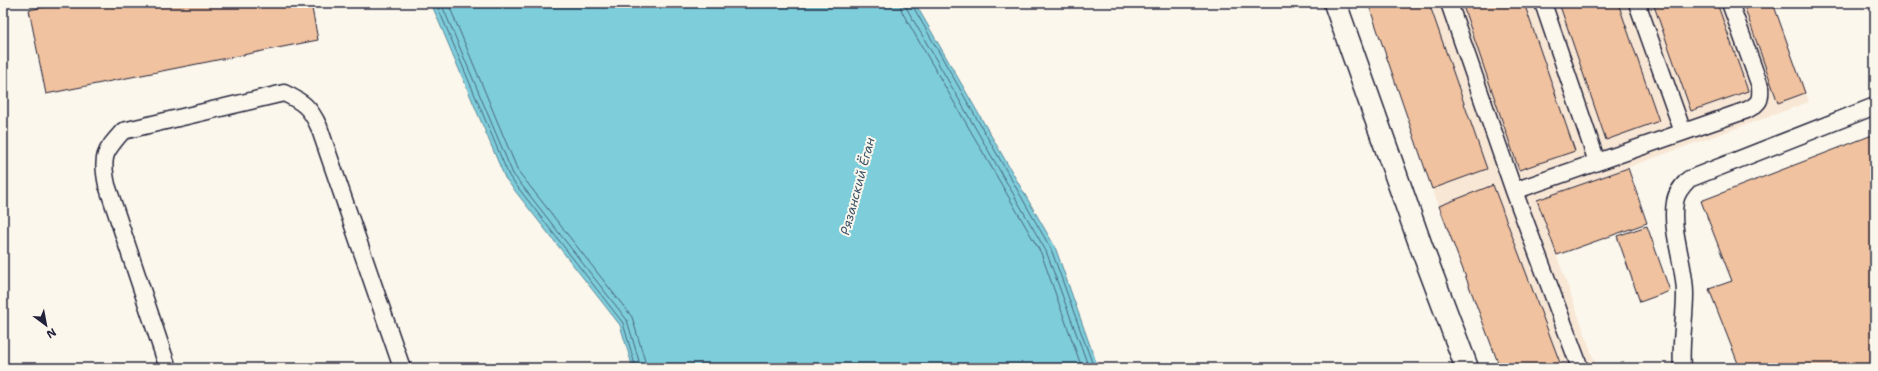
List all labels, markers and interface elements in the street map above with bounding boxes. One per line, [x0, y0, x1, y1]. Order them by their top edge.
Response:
water label: Рязанский Ёган [836, 135, 879, 237]
north arrow [26, 305, 66, 345]
text: N [43, 324, 59, 342]

